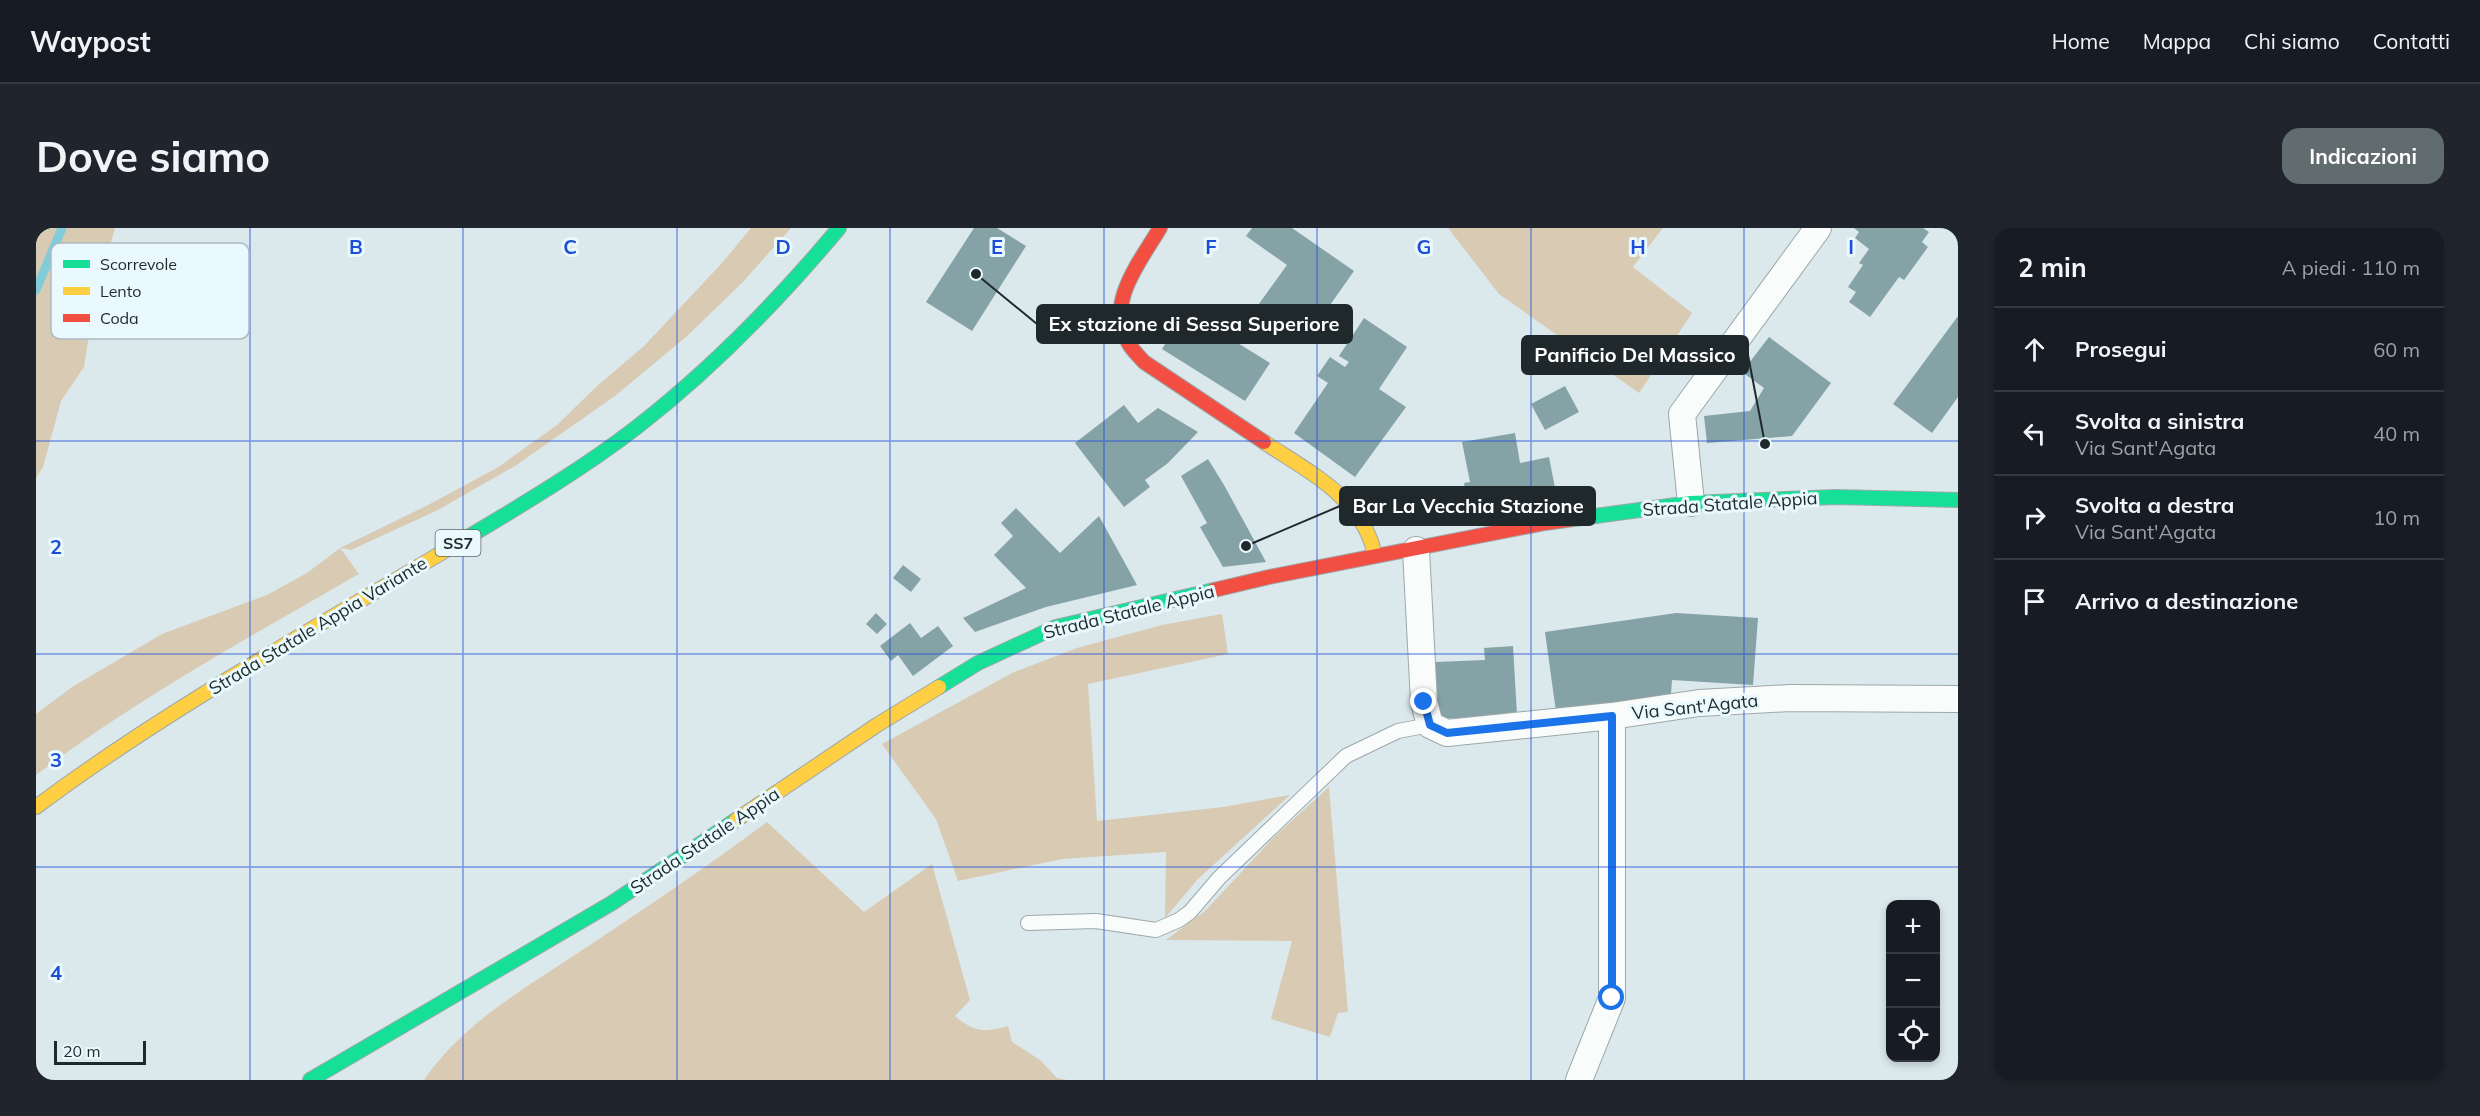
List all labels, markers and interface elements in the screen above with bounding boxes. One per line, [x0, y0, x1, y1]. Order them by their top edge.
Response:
text: Waypost [30, 24, 151, 59]
text: Home [2052, 28, 2110, 54]
text: Mappa [2143, 28, 2211, 54]
text: Chi siamo [2244, 28, 2340, 54]
text: Contatti [2373, 28, 2450, 54]
button: Indicazioni [2282, 128, 2444, 184]
text: Dove siamo [36, 130, 270, 183]
text: B [349, 234, 363, 259]
text: C [563, 234, 577, 259]
text: D [775, 234, 791, 259]
text: E [991, 234, 1003, 259]
text: F [1205, 234, 1217, 259]
text: G [1417, 234, 1431, 259]
text: H [1630, 234, 1646, 259]
text: I [1848, 234, 1854, 259]
legend [51, 243, 249, 339]
text: 2 min [2018, 251, 2087, 284]
text: Scorrevole [100, 254, 177, 274]
text: A piedi · 110 m [2282, 255, 2420, 280]
text: Lento [100, 281, 141, 301]
callout: Ex stazione di Sessa Superiore [1037, 305, 1352, 343]
text: Coda [100, 308, 139, 328]
text: Ex stazione di Sessa Superiore [1049, 311, 1340, 336]
icon: ahead [2018, 333, 2051, 366]
text: Prosegui [2075, 335, 2167, 363]
callout: Panificio Del Massico [1522, 336, 1748, 374]
text: 60 m [2373, 337, 2420, 362]
text: Panificio Del Massico [1534, 342, 1736, 367]
text: Svolta a sinistra [2075, 407, 2244, 435]
icon: left [2018, 417, 2051, 450]
text: 40 m [2373, 421, 2420, 446]
text: Via Sant'Agata [2075, 435, 2216, 460]
street label: Strada Statale Appia [1642, 486, 1818, 521]
callout: Bar La Vecchia Stazione [1340, 487, 1595, 525]
text: Svolta a destra [2075, 491, 2234, 519]
text: Bar La Vecchia Stazione [1352, 493, 1584, 518]
icon: right [2018, 501, 2051, 534]
text: 10 m [2373, 505, 2420, 530]
text: Via Sant'Agata [2075, 519, 2216, 544]
road number: SS7 [436, 530, 480, 556]
text: 2 [50, 534, 62, 559]
street label: Strada Statale Appia Variante [205, 551, 431, 700]
street label: Strada Statale Appia [1041, 579, 1217, 644]
icon: arrive [2018, 585, 2051, 618]
text: Arrivo a destinazione [2075, 587, 2298, 615]
route end [1410, 688, 1436, 714]
street label: Via Sant'Agata [1631, 688, 1759, 725]
text: 3 [50, 747, 62, 772]
street label: Strada Statale Appia [626, 782, 784, 899]
map controls [1886, 900, 1940, 1062]
button: + [1886, 900, 1940, 954]
button: − [1886, 954, 1940, 1008]
text: 4 [50, 960, 62, 985]
route start [1598, 984, 1624, 1010]
button: locate [1886, 1008, 1940, 1062]
scale bar [54, 1038, 146, 1066]
text: 20 m [63, 1041, 100, 1061]

